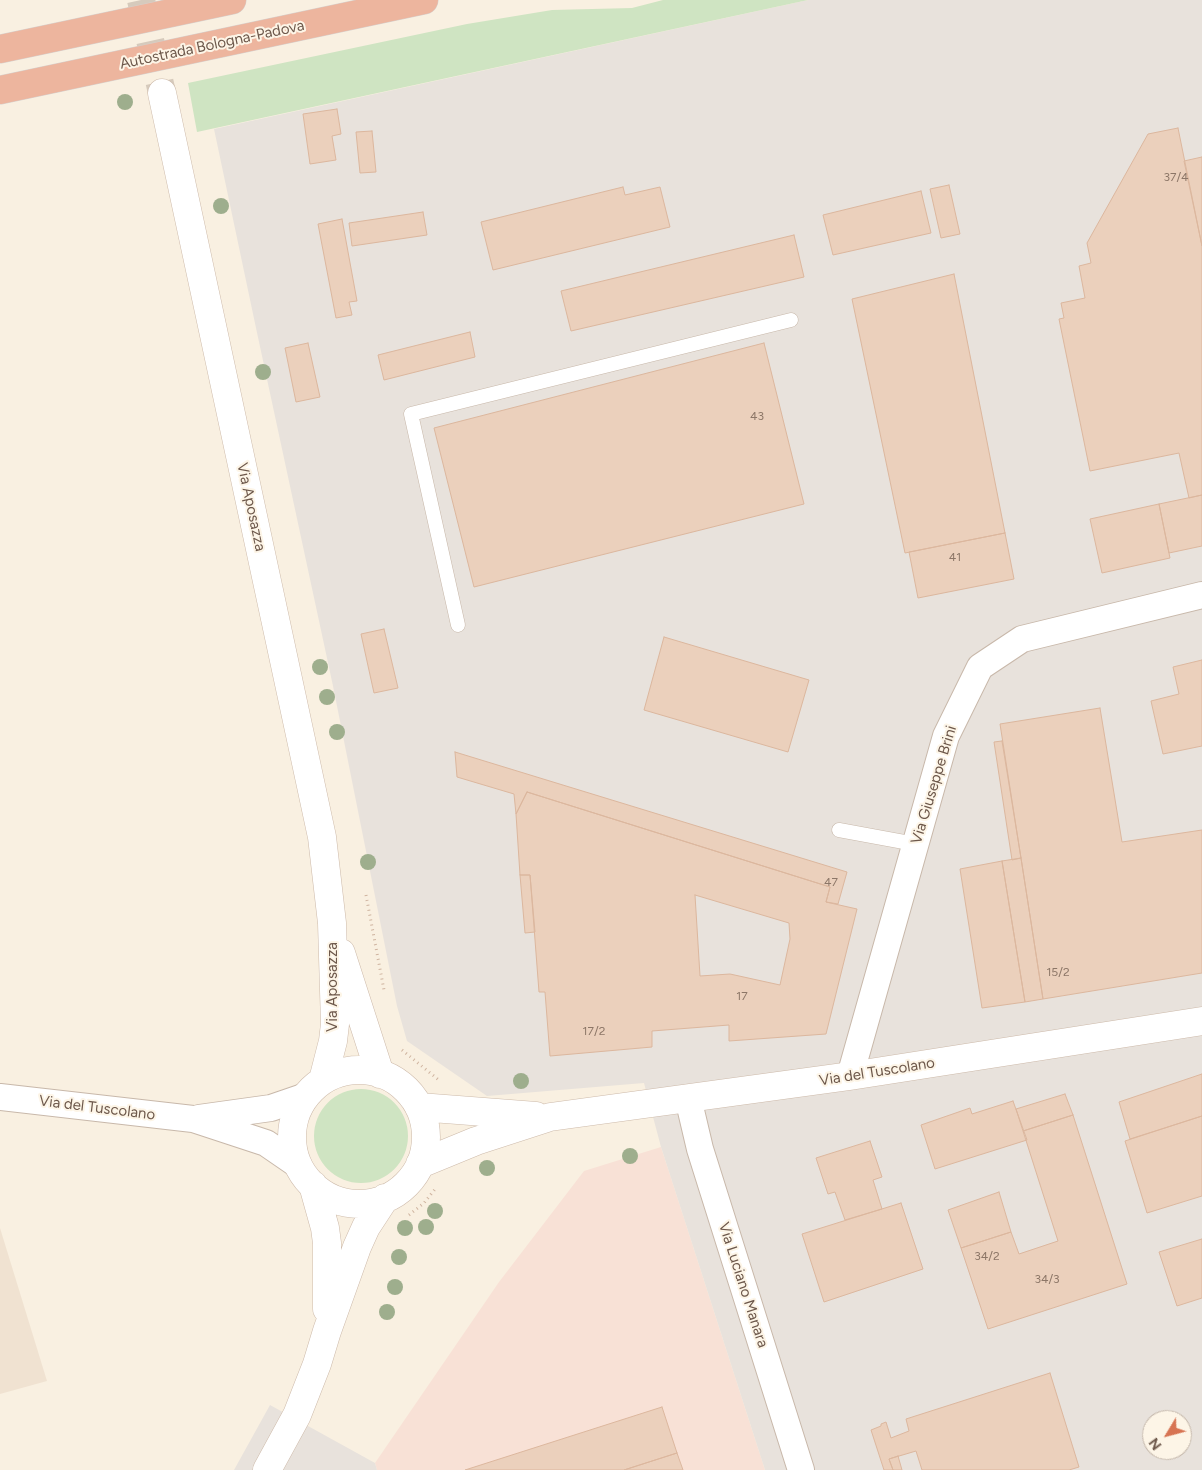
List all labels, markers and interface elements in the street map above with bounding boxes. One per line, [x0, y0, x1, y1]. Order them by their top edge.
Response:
street label: Autostrada Bologna-Padova [118, 17, 306, 73]
house number: 37/4 [1163, 170, 1189, 184]
house number: 43 [750, 409, 764, 423]
street label: Via Aposazza [233, 461, 269, 553]
house number: 41 [949, 550, 961, 564]
street label: Via Giuseppe Brini [907, 724, 961, 846]
house number: 47 [824, 875, 838, 889]
street label: Via Aposazza [324, 942, 342, 1032]
house number: 15/2 [1046, 965, 1070, 979]
house number: 17 [736, 989, 748, 1003]
house number: 17/2 [583, 1024, 605, 1038]
street label: Via del Tuscolano [818, 1054, 936, 1090]
street label: Via del Tuscolano [38, 1092, 156, 1124]
street label: Via Luciano Manara [714, 1220, 772, 1350]
house number: 34/2 [974, 1249, 1000, 1263]
house number: 34/3 [1034, 1272, 1060, 1286]
north arrow [1142, 1410, 1192, 1460]
text: N [1145, 1434, 1165, 1453]

